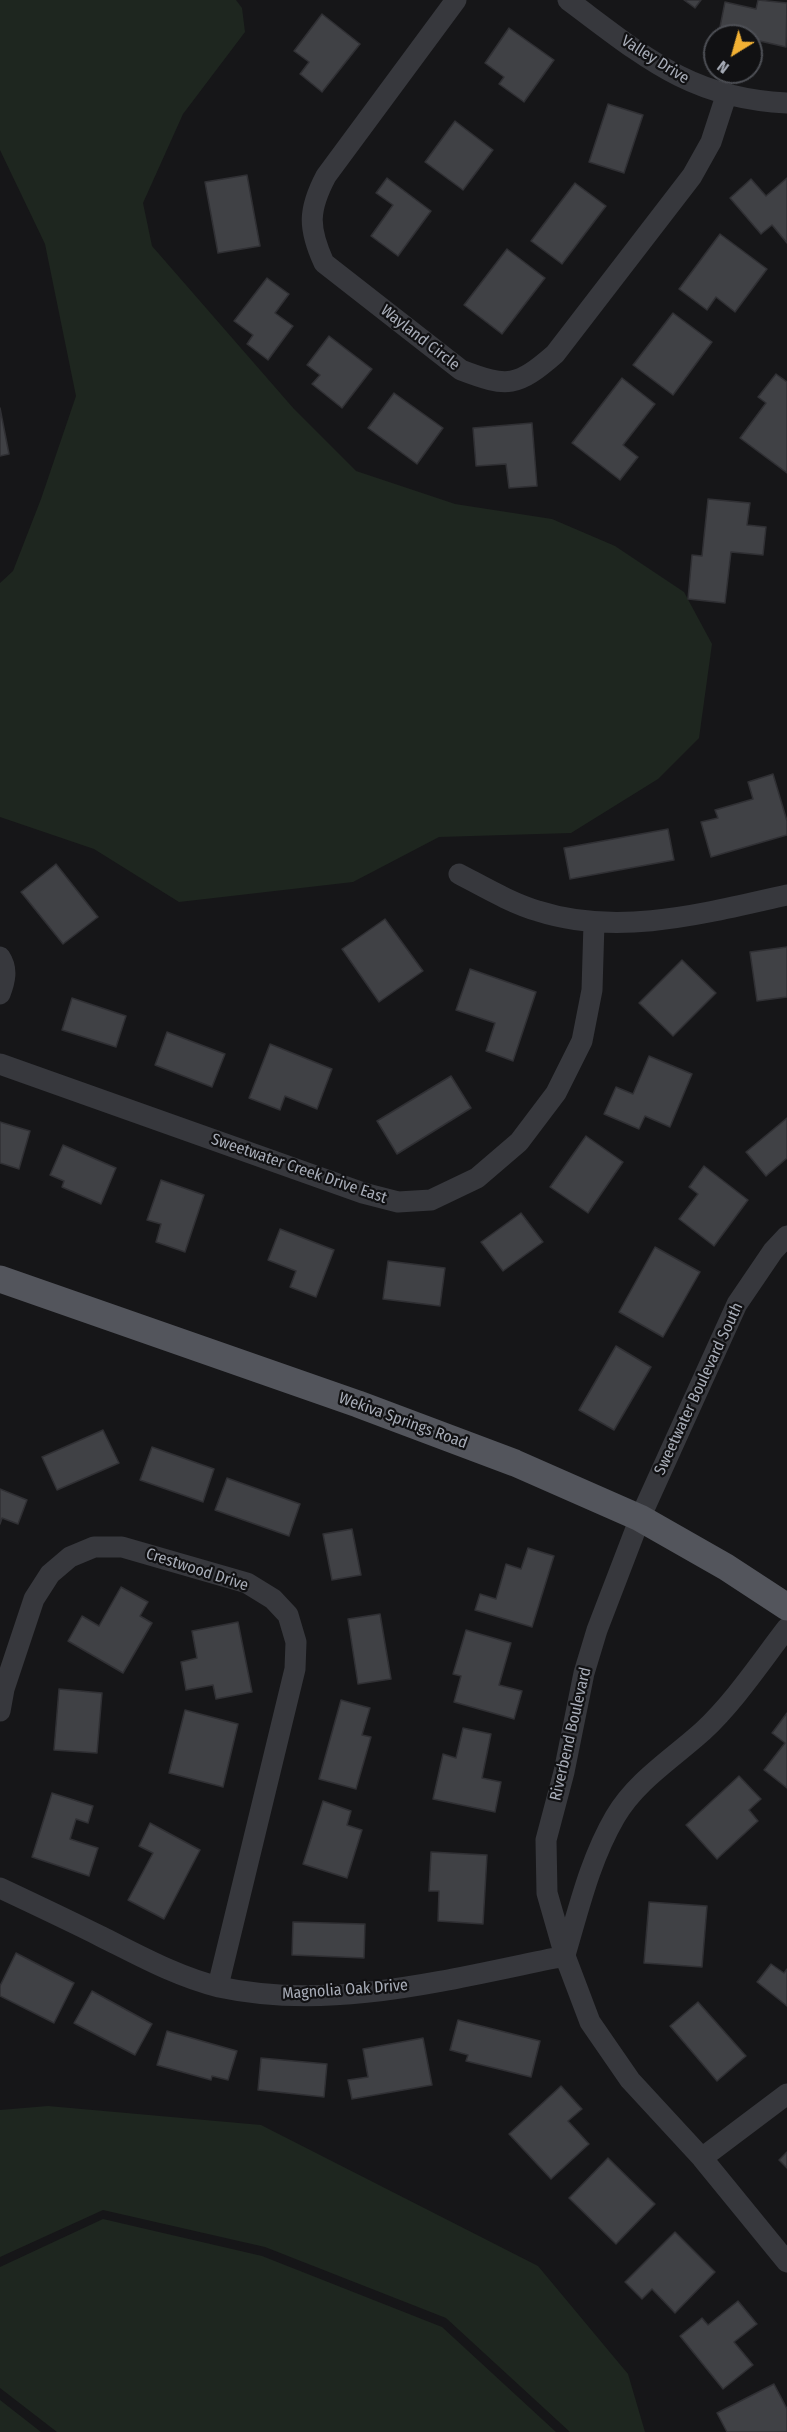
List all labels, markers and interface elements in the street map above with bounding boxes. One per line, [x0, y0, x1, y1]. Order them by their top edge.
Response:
north arrow [703, 24, 763, 84]
street label: Valley Drive [618, 32, 692, 88]
text: N [714, 57, 733, 78]
street label: Wayland Circle [377, 301, 463, 375]
street label: Sweetwater Creek Drive East [209, 1130, 389, 1208]
street label: Sweetwater Boulevard South [651, 1300, 747, 1478]
street label: Wekiva Springs Road [336, 1389, 470, 1453]
street label: Crestwood Drive [143, 1544, 251, 1596]
street label: Riverbend Boulevard [546, 1665, 596, 1803]
street label: Magnolia Oak Drive [281, 1976, 409, 2004]

